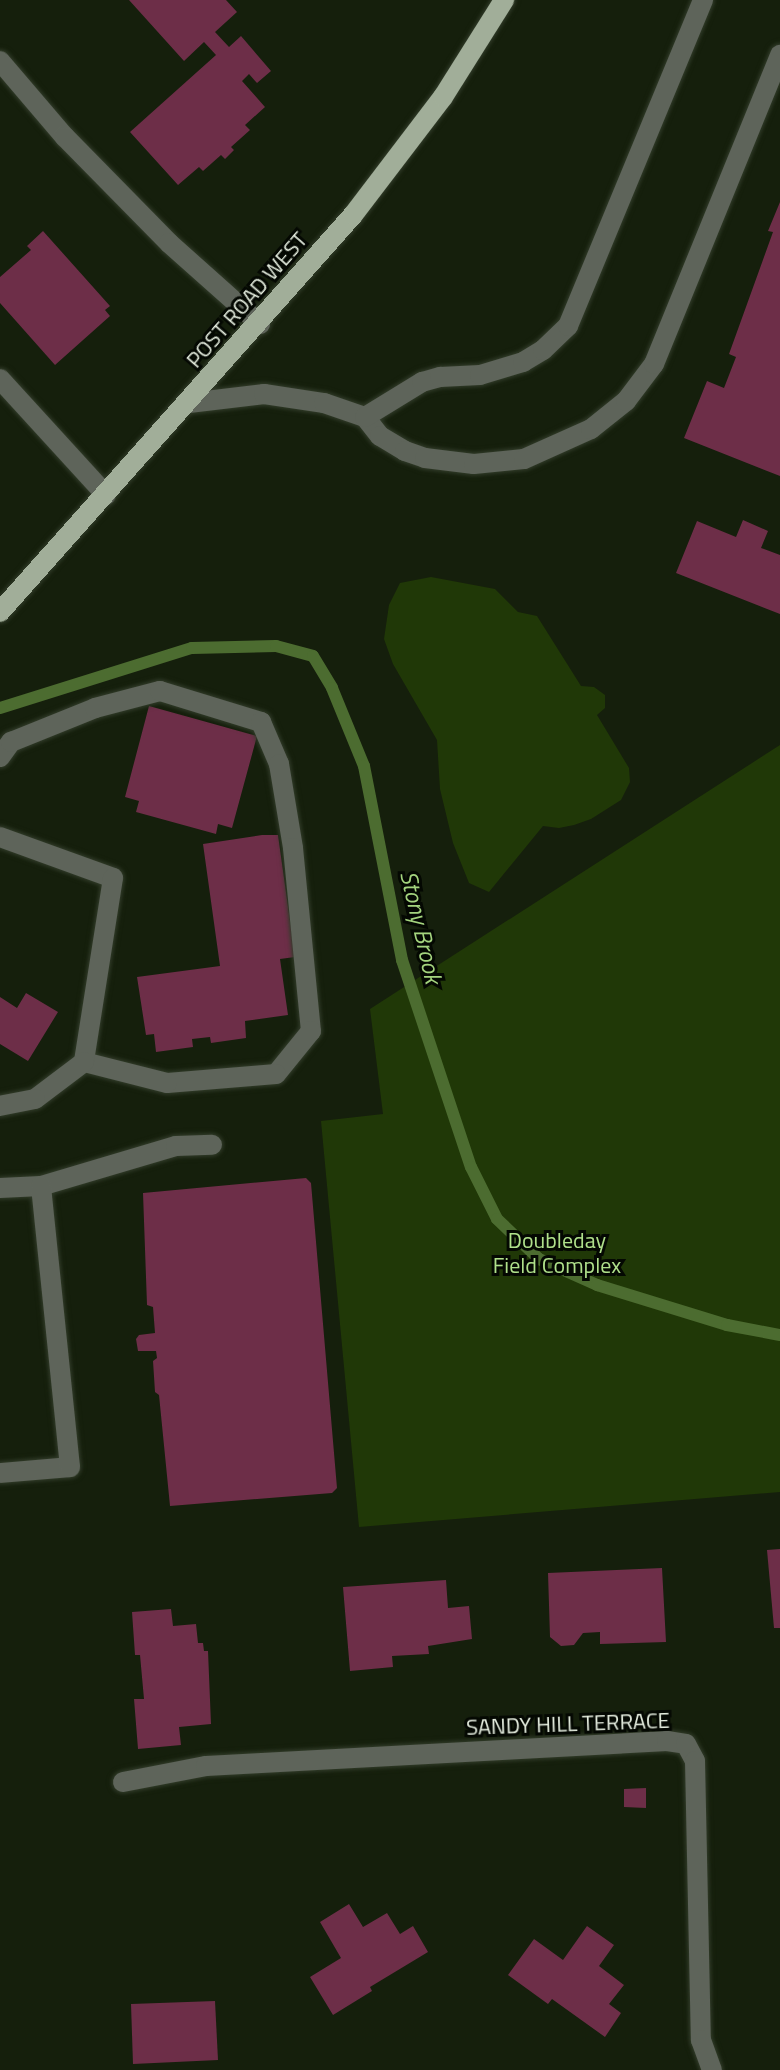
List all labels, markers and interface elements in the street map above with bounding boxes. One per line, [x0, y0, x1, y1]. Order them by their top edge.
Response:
street label: POST ROAD WEST [181, 227, 313, 373]
water label: Stony Brook [394, 868, 448, 986]
park label: Doubleday Field Complex [493, 1227, 621, 1278]
street label: SANDY HILL TERRACE [466, 1707, 670, 1741]

